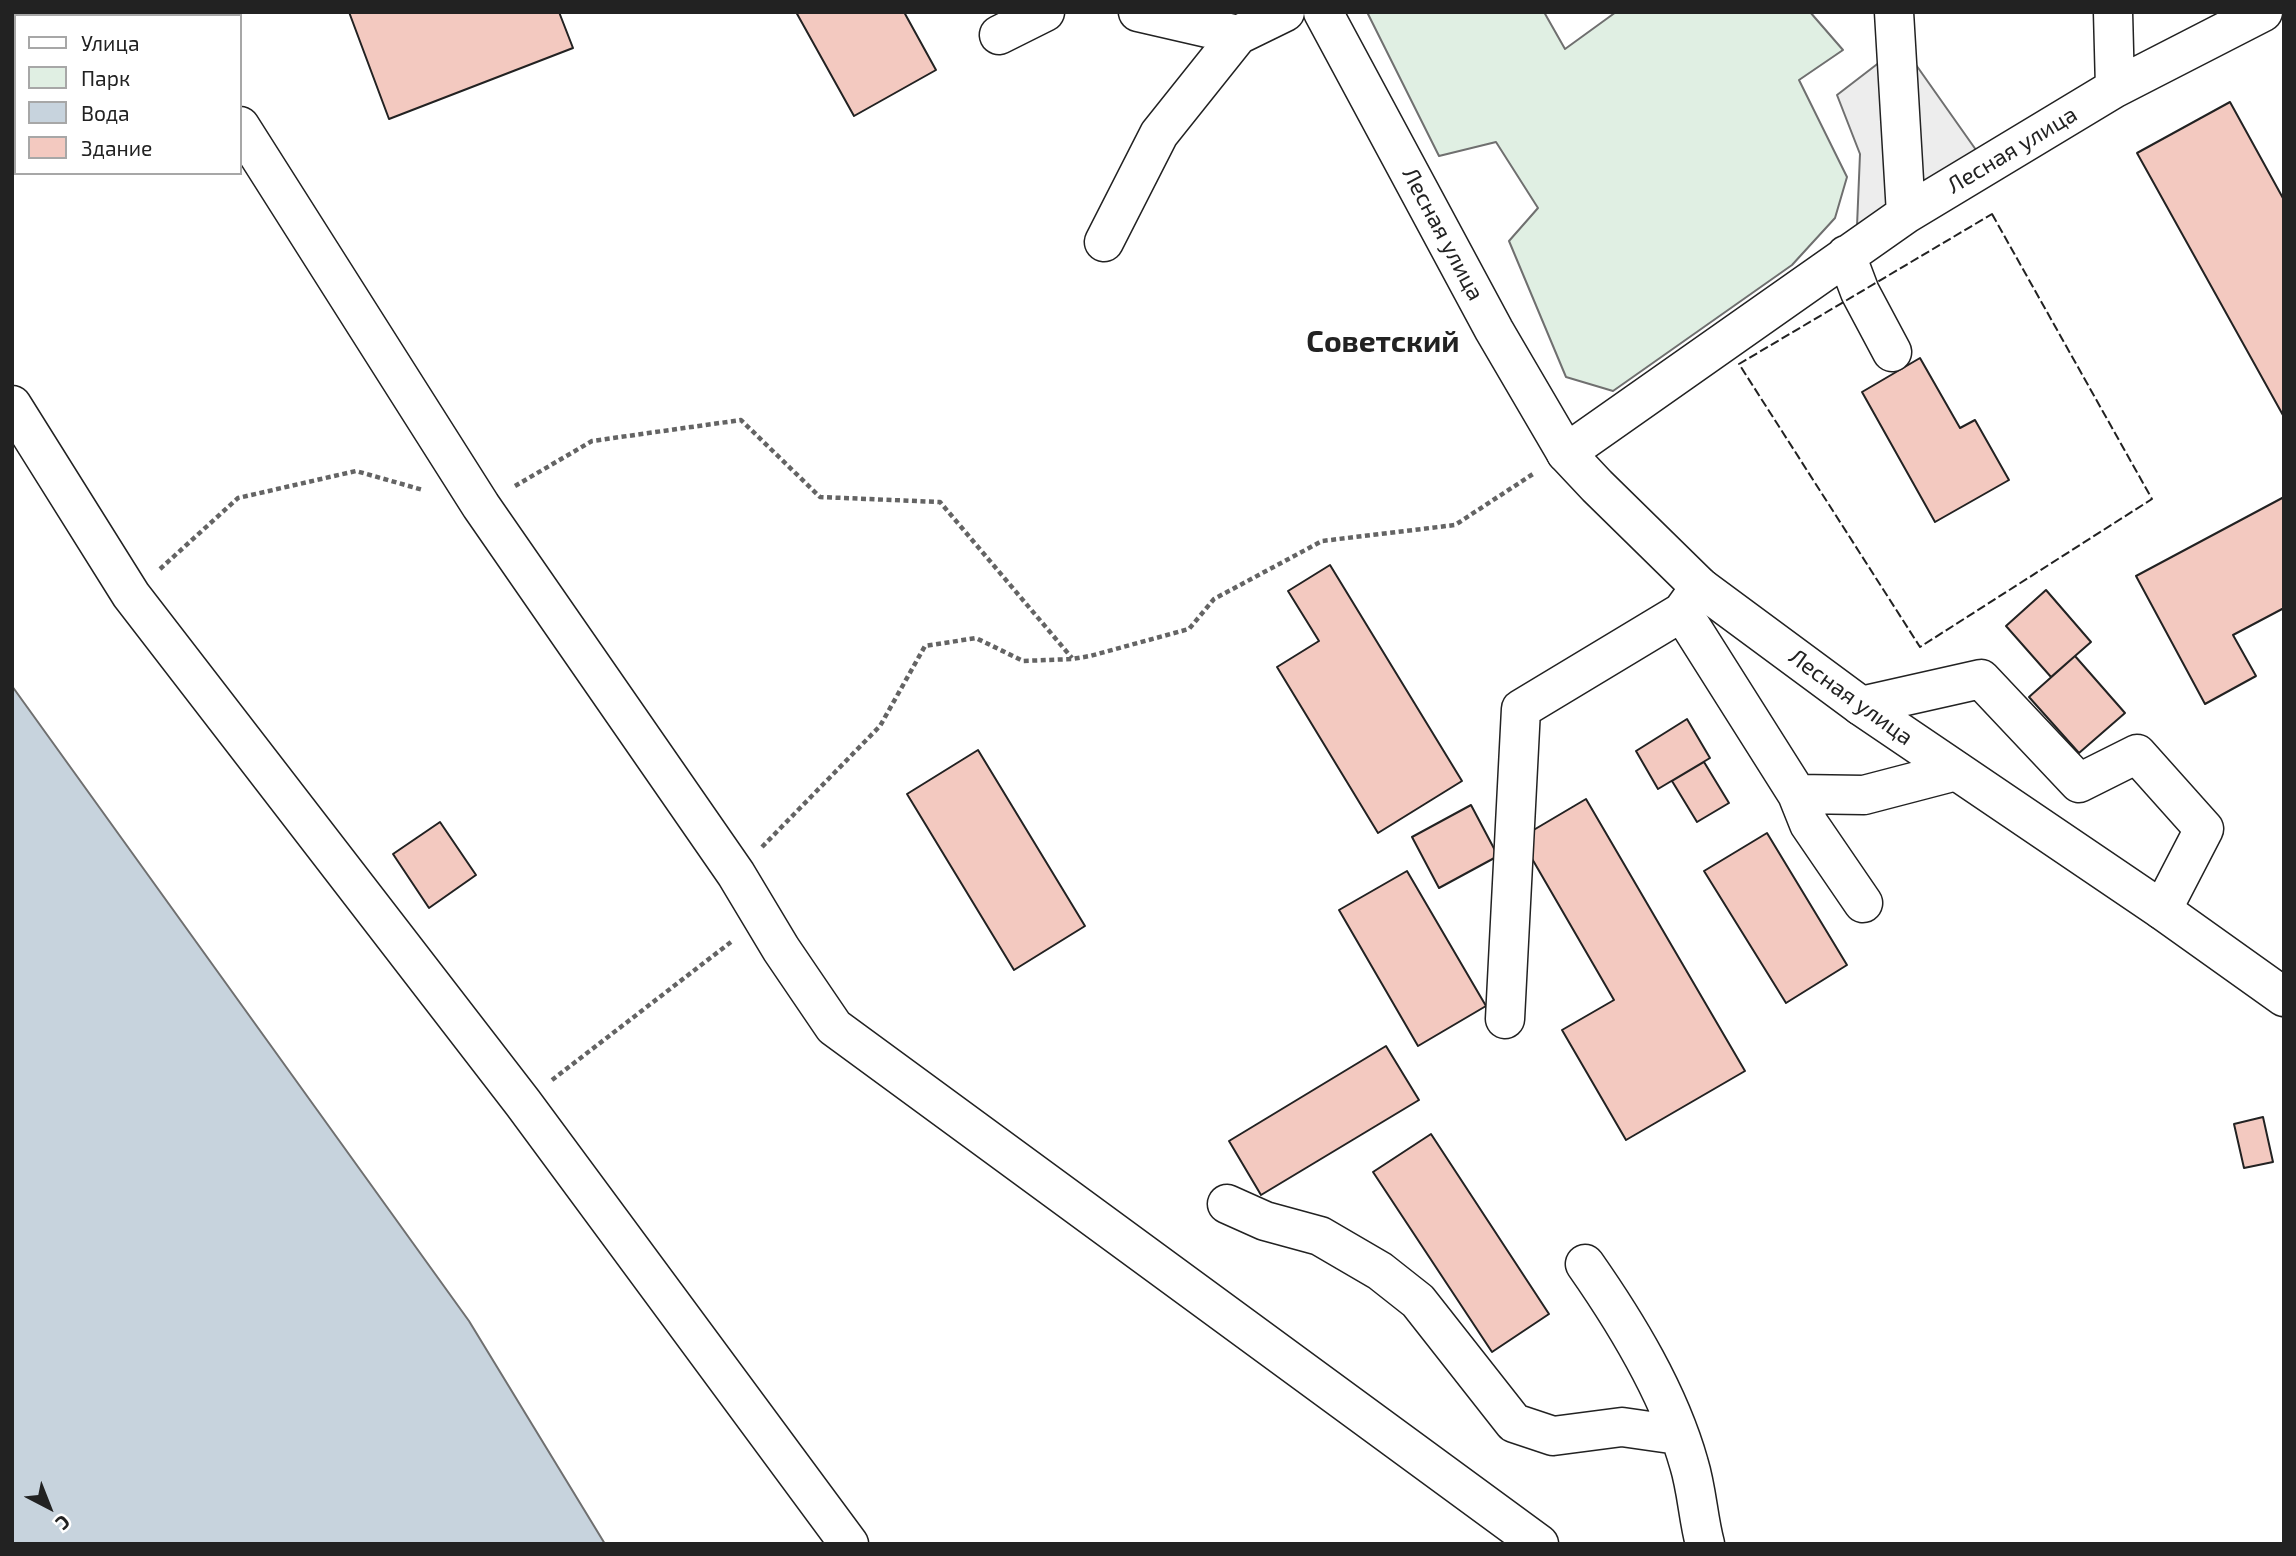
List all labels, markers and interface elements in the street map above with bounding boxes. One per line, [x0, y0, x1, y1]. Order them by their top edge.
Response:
legend [14, 14, 242, 175]
text: Улица [81, 30, 140, 55]
text: Парк [81, 65, 130, 90]
text: Вода [81, 100, 130, 125]
street label: Лесная улица [1942, 100, 2082, 200]
text: Здание [81, 135, 152, 160]
street label: Лесная улица [1396, 163, 1490, 305]
district label: Советский [1306, 324, 1460, 360]
street label: Лесная улица [1784, 643, 1918, 751]
north arrow [14, 1472, 84, 1542]
text: С [52, 1511, 75, 1535]

